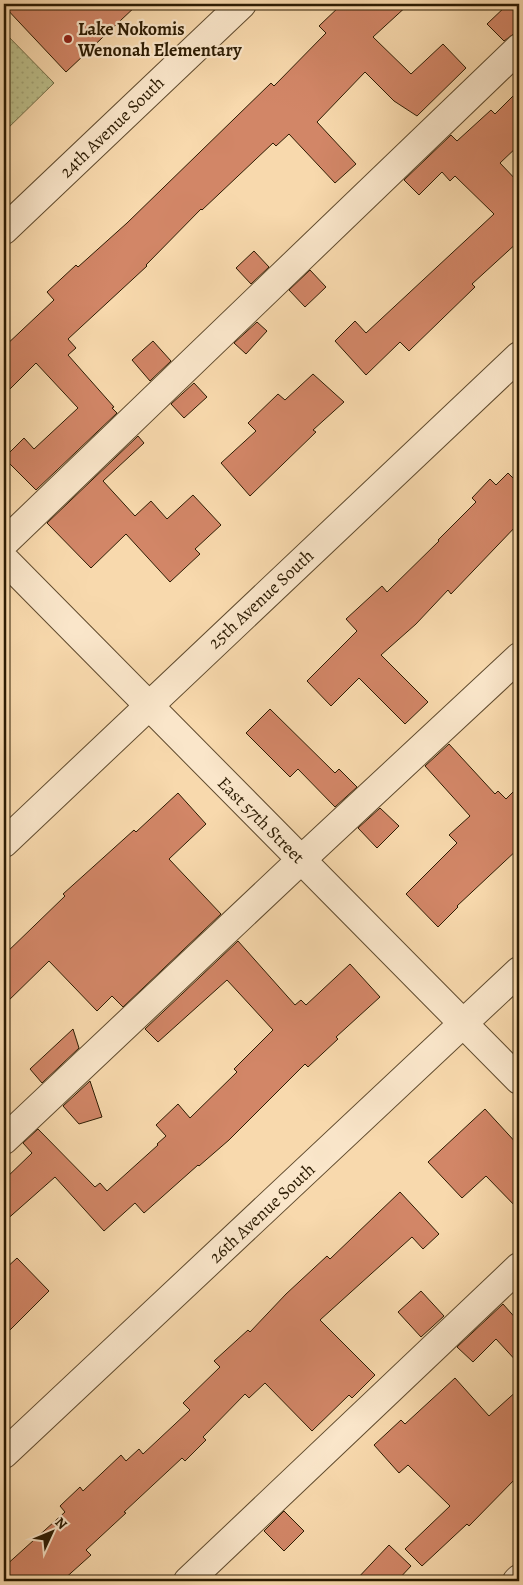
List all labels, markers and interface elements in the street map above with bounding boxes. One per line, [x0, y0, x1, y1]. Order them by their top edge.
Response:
place label: Lake Nokomis Wenonah Elementary [77, 17, 242, 62]
marker: Lake Nokomis Wenonah Elementary [62, 33, 74, 45]
street label: 24th Avenue South [55, 71, 170, 183]
street label: 25th Avenue South [203, 544, 319, 654]
street label: East 57th Street [212, 771, 310, 869]
street label: 26th Avenue South [204, 1157, 320, 1268]
north arrow [28, 1508, 78, 1558]
text: N [51, 1513, 71, 1534]

